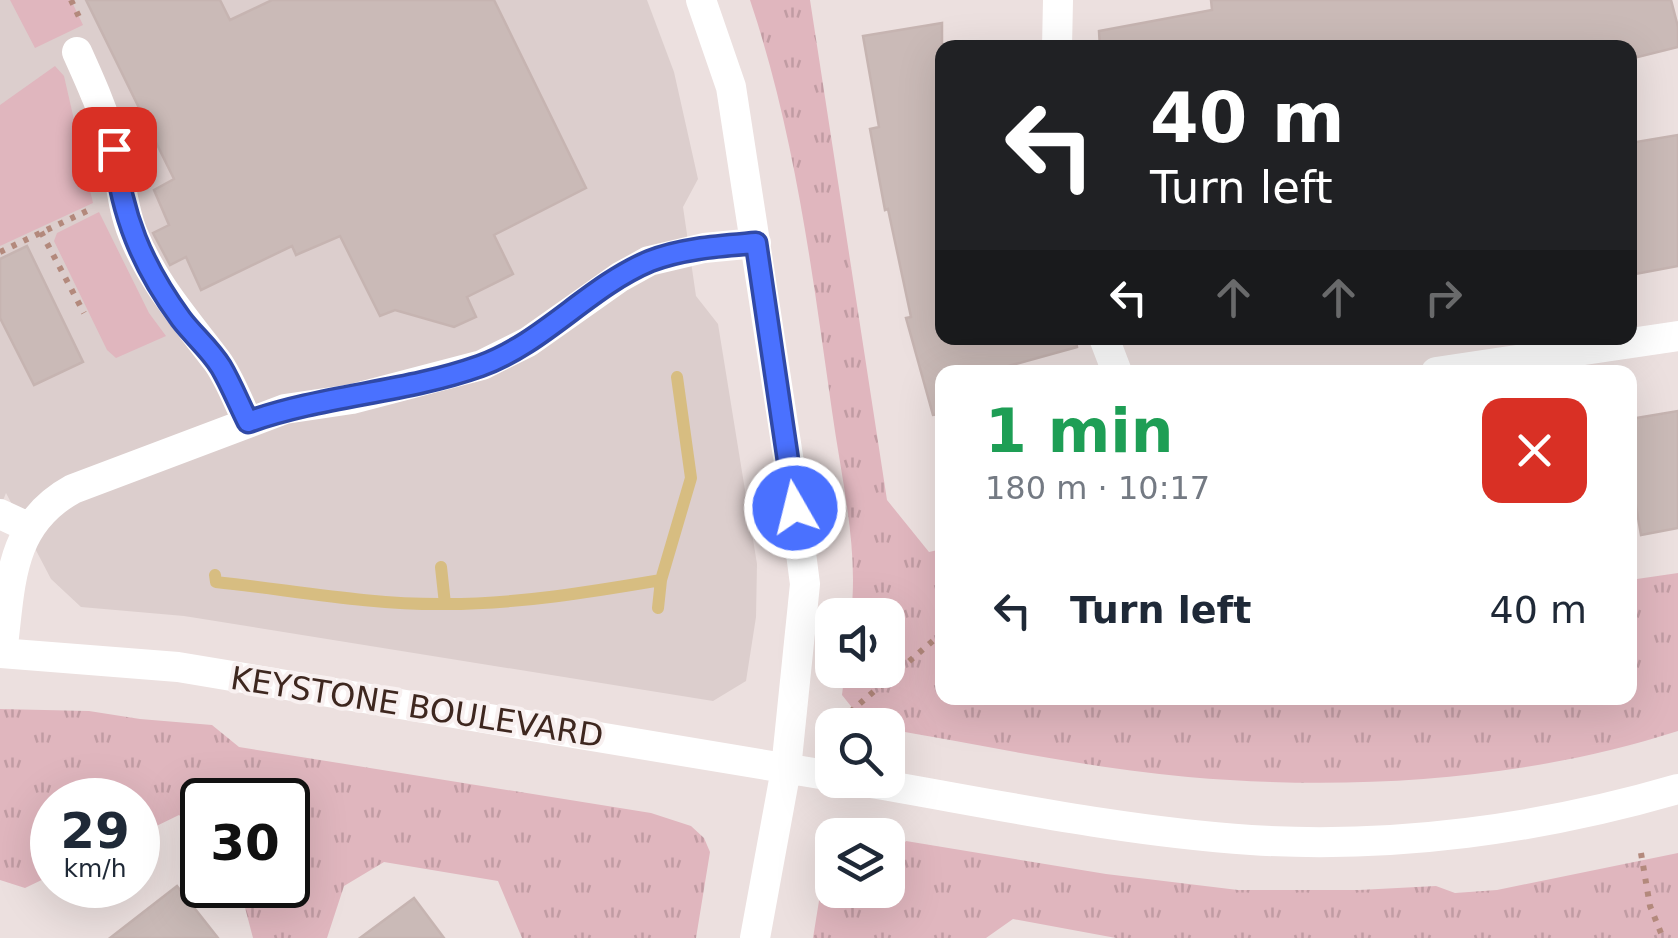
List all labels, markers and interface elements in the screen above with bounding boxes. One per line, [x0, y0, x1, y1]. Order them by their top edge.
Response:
text: 40 m [1150, 77, 1345, 159]
icon: left [985, 80, 1115, 210]
pin [72, 107, 157, 192]
icon: arrive [87, 122, 142, 177]
text: Turn left [1150, 161, 1333, 214]
icon: left [1101, 270, 1156, 325]
icon: ahead [1206, 270, 1261, 325]
icon: ahead [1311, 270, 1366, 325]
icon: right [1416, 270, 1471, 325]
text: 1 min [985, 396, 1173, 466]
button: close [1482, 398, 1587, 503]
position arrow [743, 456, 847, 560]
text: 180 m · 10:17 [985, 469, 1210, 507]
icon: left [985, 583, 1040, 638]
text: Turn left [1070, 588, 1251, 632]
text: 40 m [1490, 588, 1587, 632]
map controls [815, 598, 905, 908]
button: sound [815, 598, 905, 688]
street label: KEYSTONE BOULEVARD [228, 659, 606, 755]
button: search [815, 708, 905, 798]
speed limit sign: 30 [180, 778, 310, 908]
text: 29 [60, 802, 130, 860]
button: layers [815, 818, 905, 908]
text: km/h [63, 854, 127, 883]

